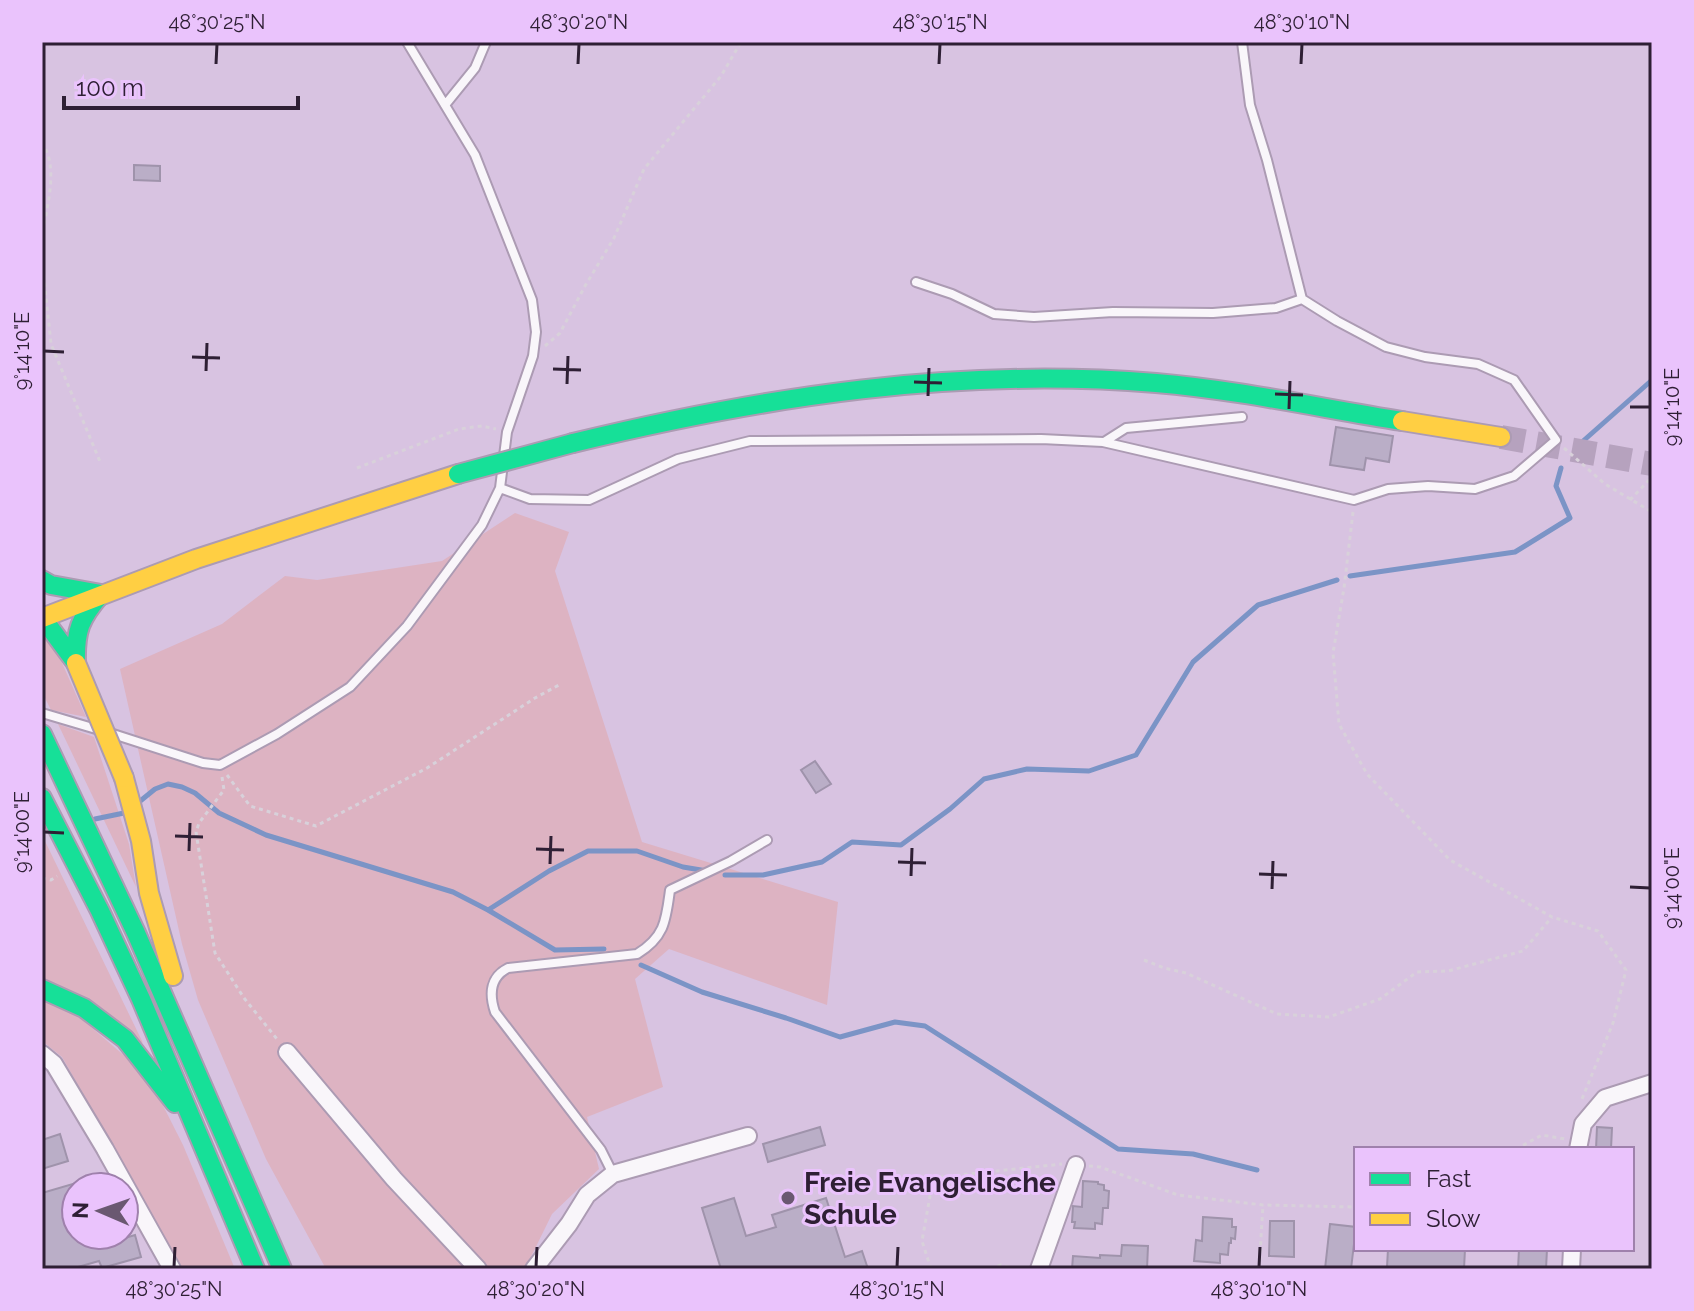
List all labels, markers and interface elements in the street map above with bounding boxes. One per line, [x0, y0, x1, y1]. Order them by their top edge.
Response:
text: 48°30'25"N [168, 10, 266, 34]
text: 48°30'20"N [530, 10, 628, 34]
text: 48°30'15"N [892, 10, 988, 34]
text: 48°30'10"N [1254, 10, 1350, 34]
scale bar [64, 60, 298, 110]
text: 100 m [76, 73, 144, 102]
text: 9°14'10"E [10, 312, 34, 390]
text: 9°14'10"E [1660, 368, 1684, 446]
text: 9°14'00"E [10, 791, 34, 873]
text: 9°14'00"E [1660, 847, 1684, 929]
legend [1354, 1147, 1634, 1251]
text: Fast [1426, 1164, 1471, 1193]
place label: Freie Evangelische Schule [804, 1166, 1056, 1231]
north arrow [60, 1171, 140, 1251]
marker: Freie Evangelische Schule [779, 1189, 797, 1207]
text: N [67, 1201, 93, 1219]
text: Slow [1426, 1204, 1481, 1233]
text: 48°30'25"N [125, 1277, 223, 1301]
text: 48°30'20"N [487, 1277, 585, 1301]
text: 48°30'15"N [849, 1277, 945, 1301]
text: 48°30'10"N [1211, 1277, 1307, 1301]

